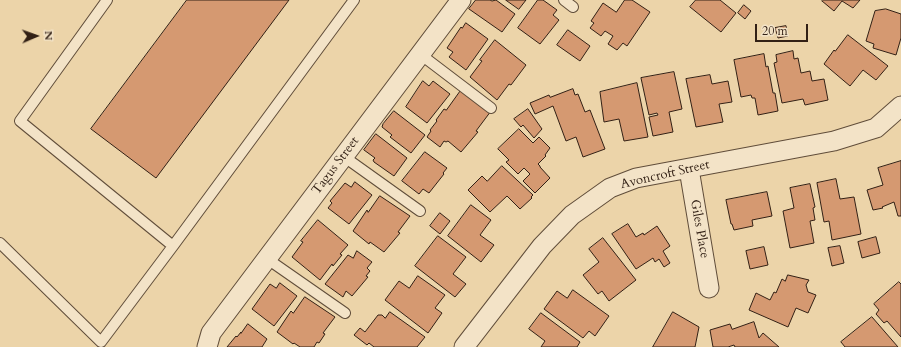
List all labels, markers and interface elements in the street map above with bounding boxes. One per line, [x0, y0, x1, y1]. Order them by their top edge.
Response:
north arrow [16, 16, 56, 56]
scale bar [757, 16, 810, 42]
text: 20 m [762, 23, 788, 39]
text: N [41, 31, 56, 41]
street label: Tagus Street [309, 134, 363, 198]
street label: Avoncroft Street [619, 157, 711, 193]
street label: Giles Place [686, 198, 712, 260]

